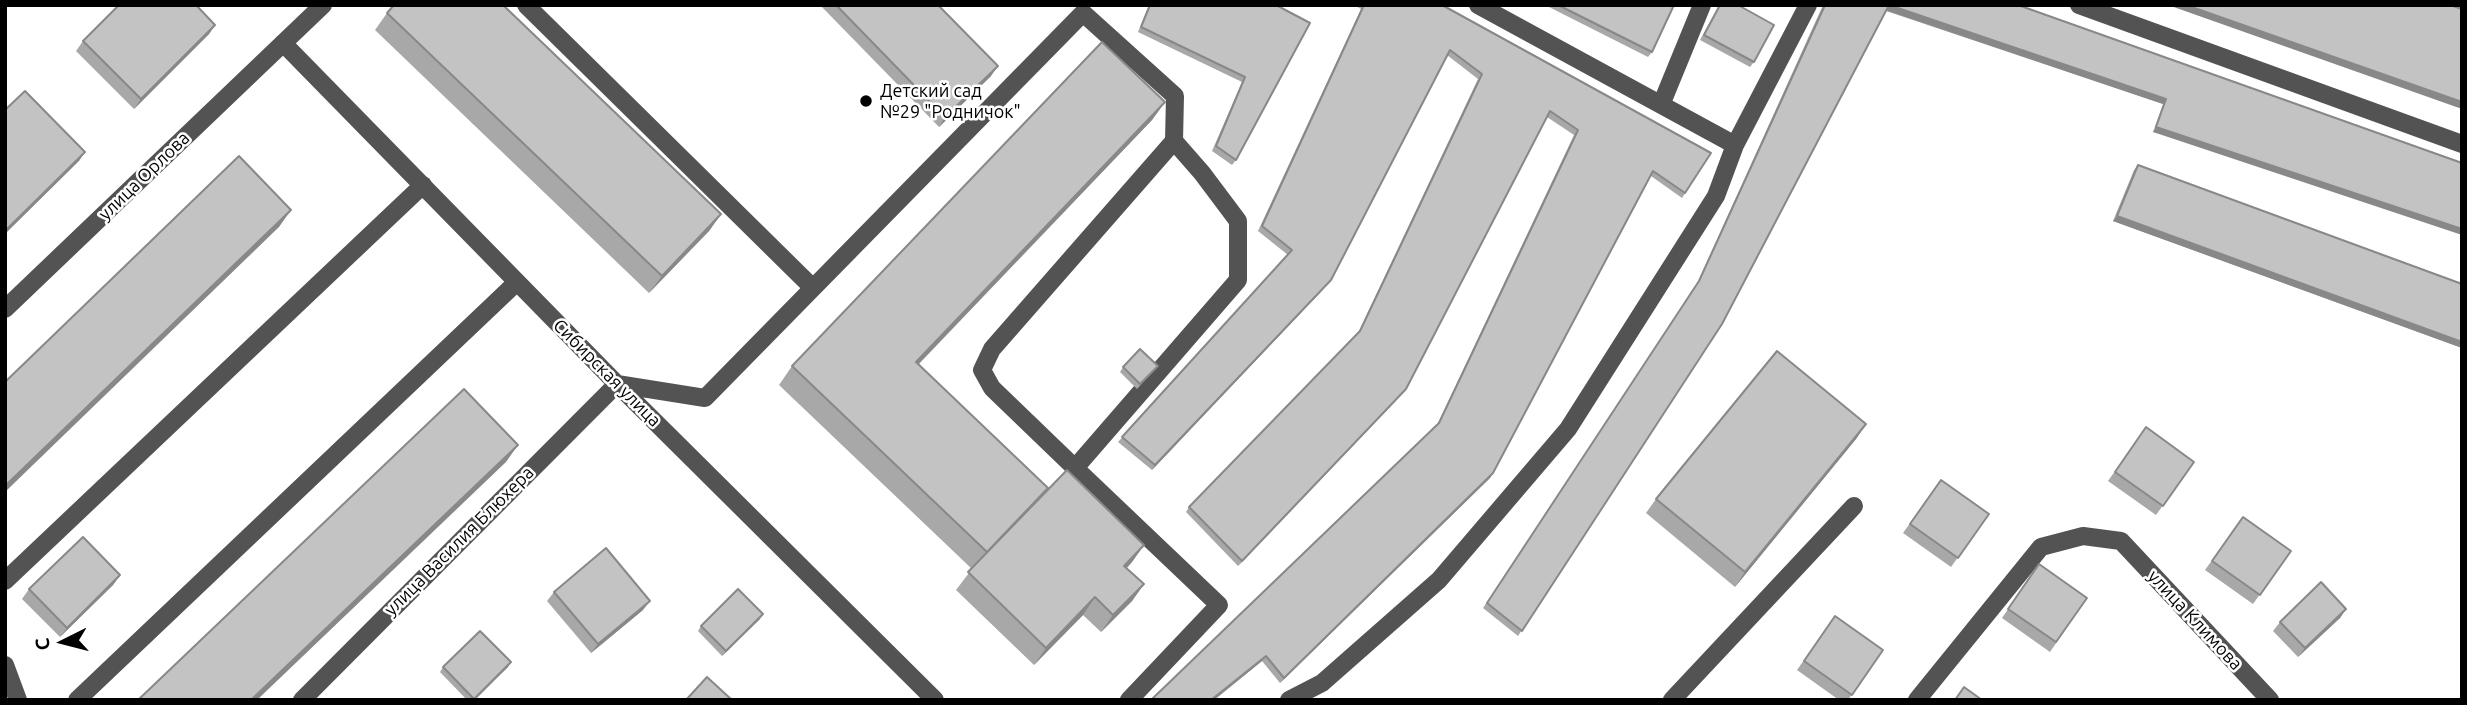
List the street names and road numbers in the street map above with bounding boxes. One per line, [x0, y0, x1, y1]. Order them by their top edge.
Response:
street label: улица Орлова [94, 127, 194, 225]
street label: Сибирская улица [549, 315, 665, 431]
street label: улица Василия Блюхера [380, 462, 538, 620]
street label: улица Климова [2143, 566, 2247, 674]

